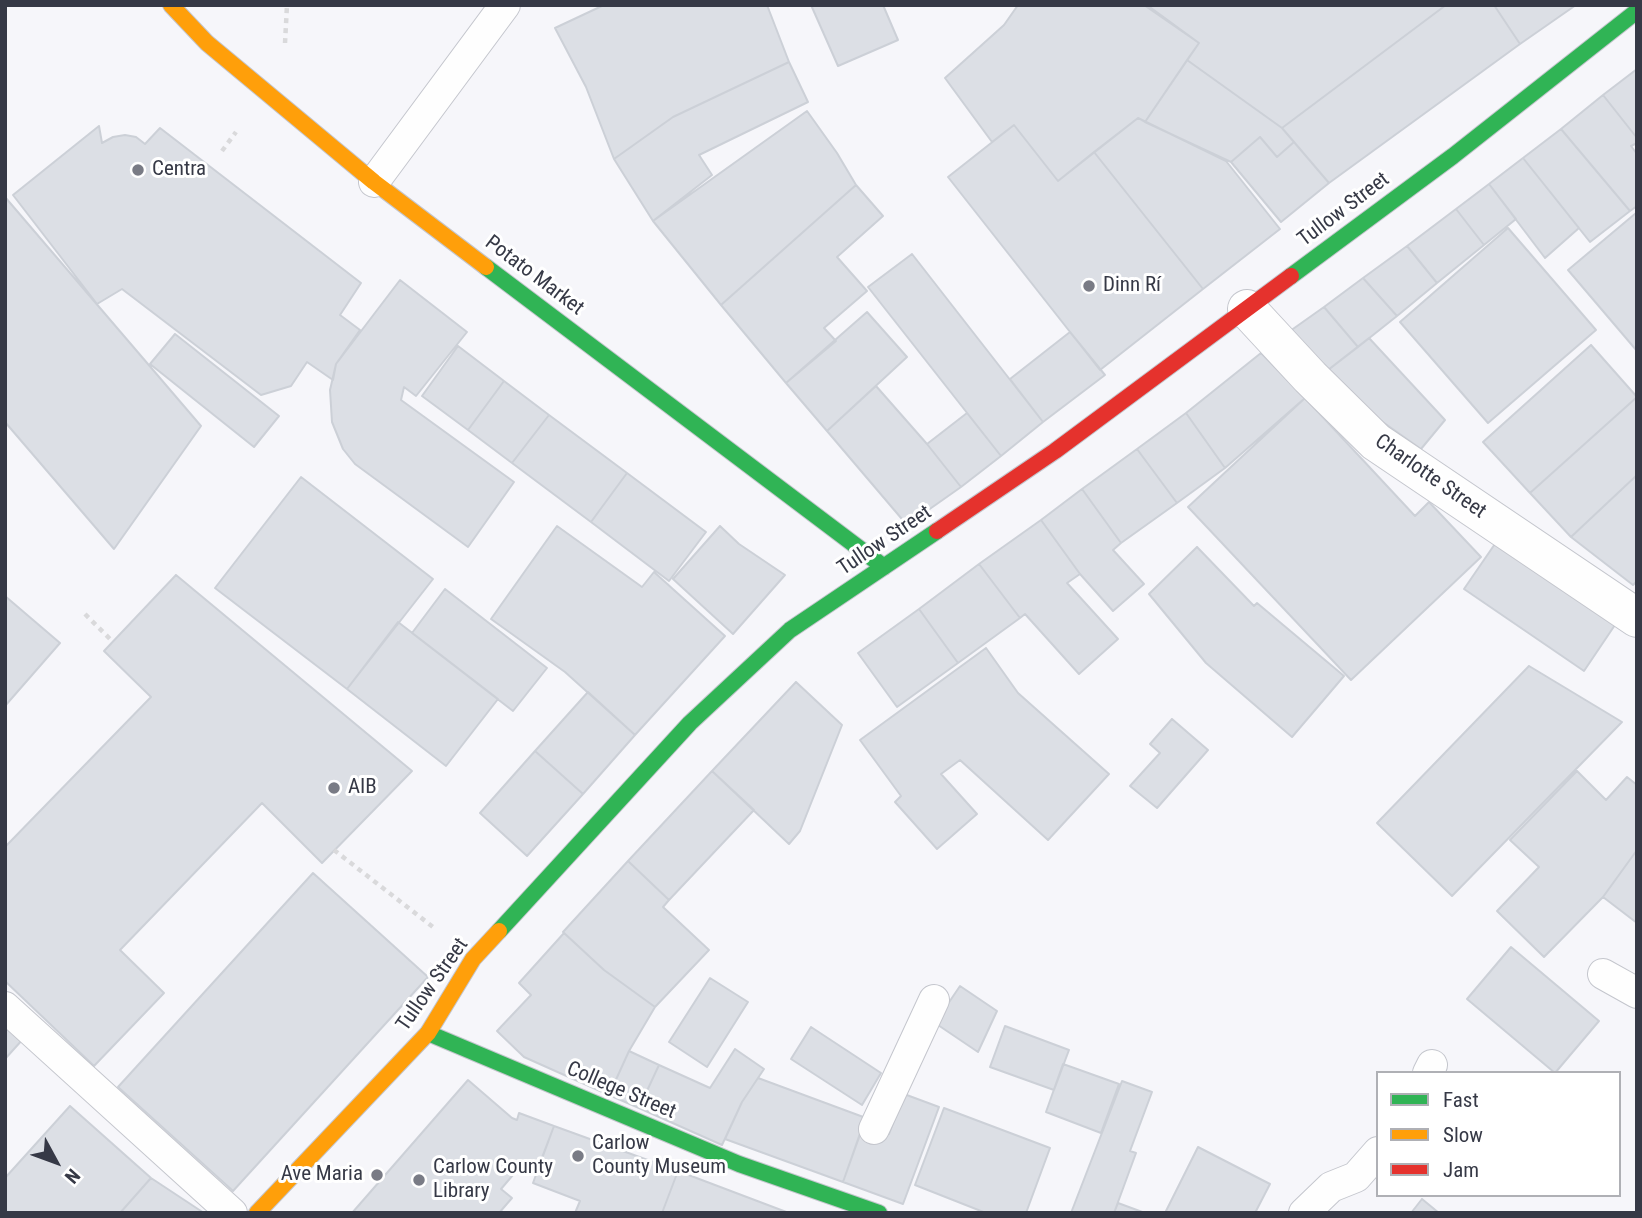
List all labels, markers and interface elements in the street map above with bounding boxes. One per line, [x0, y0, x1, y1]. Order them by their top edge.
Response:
place label: Centra [152, 157, 206, 183]
marker: Centra [130, 162, 146, 178]
street label: Tullow Street [1293, 167, 1395, 253]
street label: Potato Market [480, 231, 588, 321]
place label: Dinn Rí [1103, 273, 1161, 299]
marker: Dinn Rí [1081, 278, 1097, 294]
street label: Charlotte Street [1369, 429, 1491, 525]
street label: Tullow Street [833, 500, 937, 582]
place label: AIB [348, 775, 377, 801]
marker: AIB [326, 780, 342, 796]
street label: Tullow Street [392, 934, 474, 1036]
street label: College Street [563, 1057, 679, 1125]
legend [1376, 1071, 1621, 1197]
text: Fast [1443, 1088, 1479, 1112]
text: Slow [1443, 1123, 1483, 1147]
north arrow [21, 1127, 91, 1197]
place label: Carlow County Museum [592, 1131, 726, 1181]
marker: Carlow County Museum [570, 1148, 586, 1164]
place label: Carlow County Library [433, 1155, 553, 1205]
text: Jam [1443, 1158, 1479, 1182]
place label: Ave Maria [281, 1162, 363, 1188]
text: N [60, 1164, 85, 1188]
marker: Ave Maria [369, 1167, 385, 1183]
marker: Carlow County Library [411, 1172, 427, 1188]

